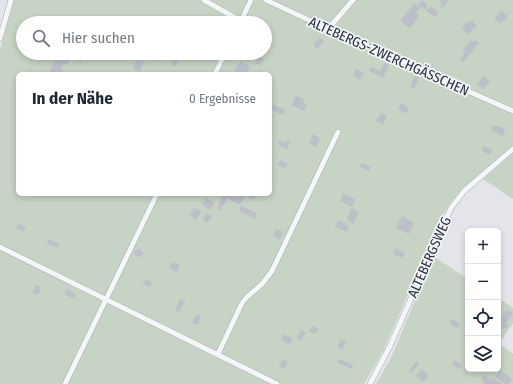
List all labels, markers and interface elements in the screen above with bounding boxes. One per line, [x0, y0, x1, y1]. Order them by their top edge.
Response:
street label: ALTEBERGS-ZWERCHGÄSSCHEN [306, 13, 471, 99]
search box [16, 16, 272, 60]
icon: search [30, 27, 52, 49]
text: Hier suchen [62, 29, 135, 47]
text: In der Nähe [32, 88, 113, 109]
text: 0 Ergebnisse [189, 91, 256, 106]
street label: ALTEBERGSWEG [404, 214, 455, 300]
map controls [465, 228, 501, 372]
button: + [465, 228, 501, 264]
button: − [465, 264, 501, 300]
button: locate [465, 300, 501, 336]
button: layers [465, 336, 501, 372]

